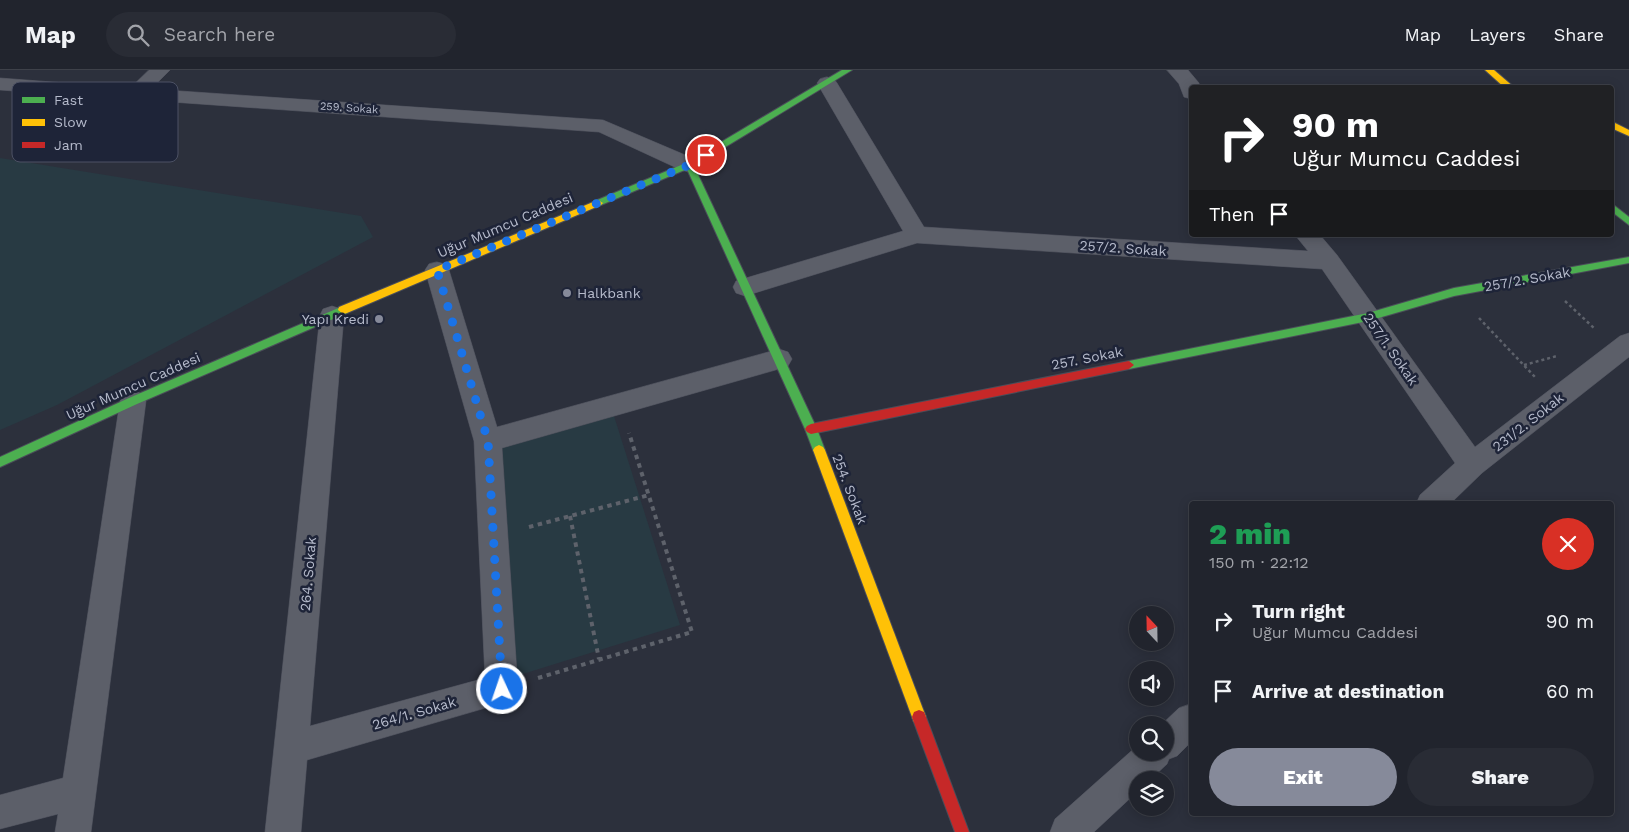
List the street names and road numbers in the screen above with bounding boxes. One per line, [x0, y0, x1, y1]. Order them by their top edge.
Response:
street label: 259. Sokak [319, 99, 379, 117]
street label: Uğur Mumcu Caddesi [435, 189, 575, 261]
street label: 257/2. Sokak [1079, 237, 1167, 259]
street label: 257/2. Sokak [1483, 264, 1571, 294]
street label: 257/1. Sokak [1360, 310, 1422, 388]
street label: 257. Sokak [1050, 343, 1124, 373]
street label: Uğur Mumcu Caddesi [63, 349, 203, 423]
street label: 231/2. Sokak [1489, 389, 1567, 455]
street label: 254. Sokak [829, 451, 871, 527]
street label: 264. Sokak [297, 536, 319, 612]
street label: 264/1. Sokak [370, 693, 458, 733]

